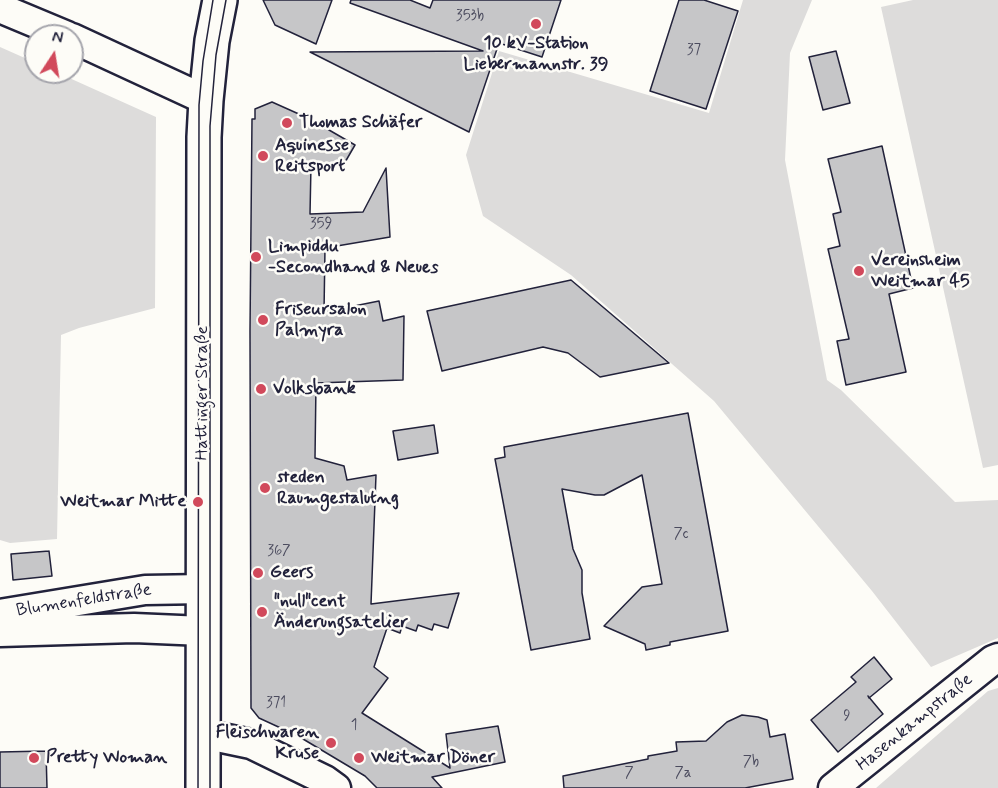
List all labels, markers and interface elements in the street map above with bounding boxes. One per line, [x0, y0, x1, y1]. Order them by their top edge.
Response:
house number: 353b [456, 8, 484, 26]
marker: 10 kV-Station Liebermannstr. 39 [529, 17, 543, 31]
north arrow [24, 24, 84, 84]
text: N [50, 26, 65, 49]
place label: 10 kV-Station Liebermannstr. 39 [464, 33, 608, 76]
house number: 37 [687, 42, 701, 60]
place label: Thomas Schäfer [299, 112, 422, 134]
marker: Thomas Schäfer [280, 116, 294, 130]
place label: Aquinesse Reitsport [275, 135, 349, 178]
marker: Aquinesse Reitsport [256, 149, 270, 163]
house number: 359 [310, 216, 332, 234]
place label: Limpiddu -Secondhand & Neues [268, 236, 438, 278]
marker: Limpiddu -Secondhand & Neues [249, 250, 263, 264]
place label: Vereinsheim Weitmar 45 [871, 250, 970, 292]
marker: Vereinsheim Weitmar 45 [852, 264, 866, 278]
place label: Friseursalon Palmyra [275, 299, 367, 342]
marker: Friseursalon Palmyra [256, 313, 270, 327]
street label: Hattinger Straße [192, 326, 214, 460]
place label: Volksbank [273, 378, 356, 400]
marker: Volksbank [254, 382, 268, 396]
place label: steden Raumgestalutng [277, 467, 399, 510]
marker: steden Raumgestalutng [258, 481, 272, 495]
place label: Weitmar Mitte [60, 491, 186, 513]
marker: Weitmar Mitte [191, 495, 205, 509]
house number: 7c [673, 526, 689, 544]
house number: 367 [267, 543, 291, 561]
place label: Geers [270, 562, 313, 584]
marker: Geers [251, 566, 265, 580]
street label: Blumenfeldstraße [15, 580, 153, 622]
place label: "null"cent Änderungsatelier [274, 591, 408, 634]
marker: "null"cent Änderungsatelier [255, 605, 269, 619]
street label: Hasenkampstraße [852, 669, 978, 777]
house number: 371 [266, 695, 286, 713]
house number: 9 [843, 708, 851, 726]
house number: 1 [351, 717, 357, 735]
place label: Fleischwaren Kruse [216, 722, 319, 764]
marker: Fleischwaren Kruse [324, 736, 338, 750]
place label: Pretty Woman [46, 747, 167, 769]
place label: Weitmar Döner [371, 747, 495, 769]
marker: Pretty Woman [27, 751, 41, 765]
marker: Weitmar Döner [352, 751, 366, 765]
house number: 7b [743, 754, 759, 772]
house number: 7 [624, 765, 634, 783]
house number: 7a [675, 765, 691, 783]

